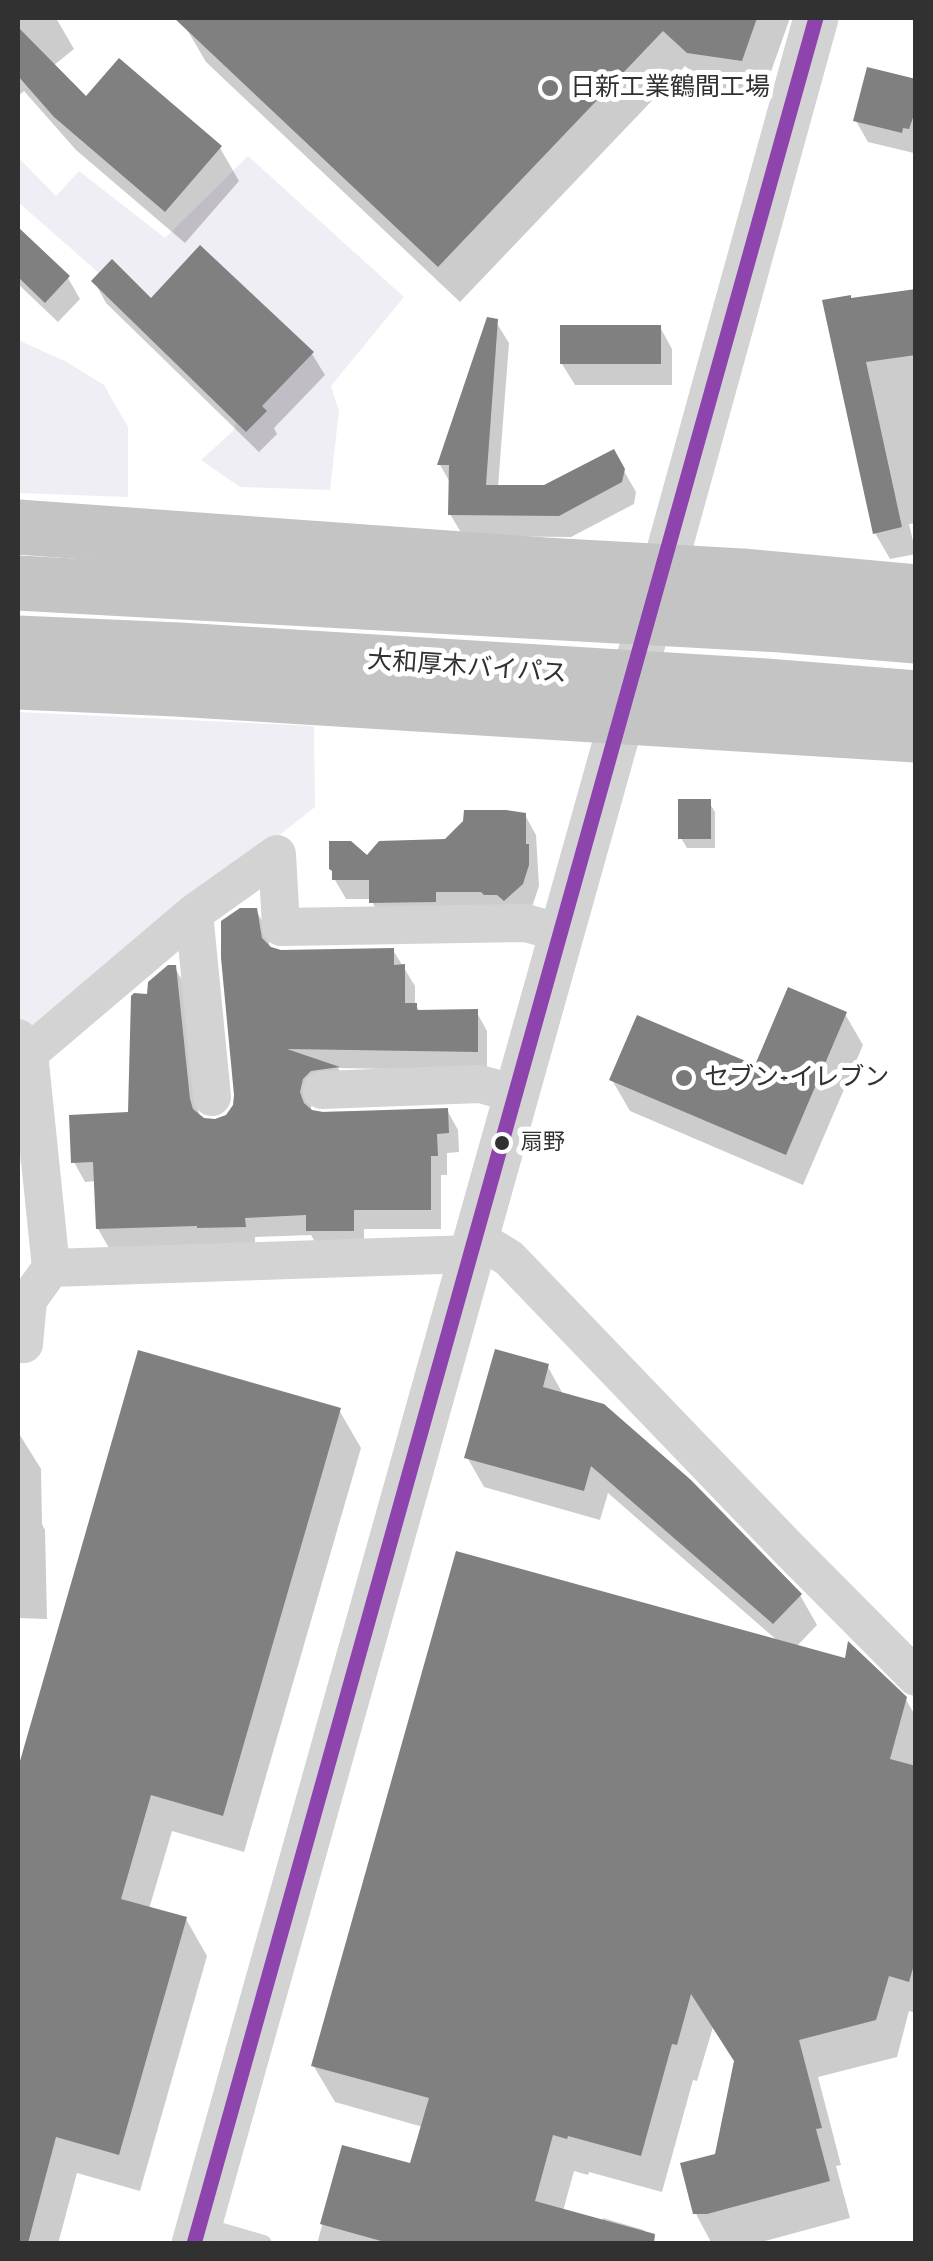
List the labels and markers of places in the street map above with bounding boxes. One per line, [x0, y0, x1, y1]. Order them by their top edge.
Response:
place label: 日新工業鶴間工場 [570, 73, 770, 103]
marker: 日新工業鶴間工場 [539, 77, 561, 99]
place label: セブン-イレブン [704, 1063, 889, 1093]
marker: セブン-イレブン [673, 1067, 695, 1089]
place label: 扇野 [521, 1130, 565, 1156]
marker: 扇野 [492, 1133, 512, 1153]

